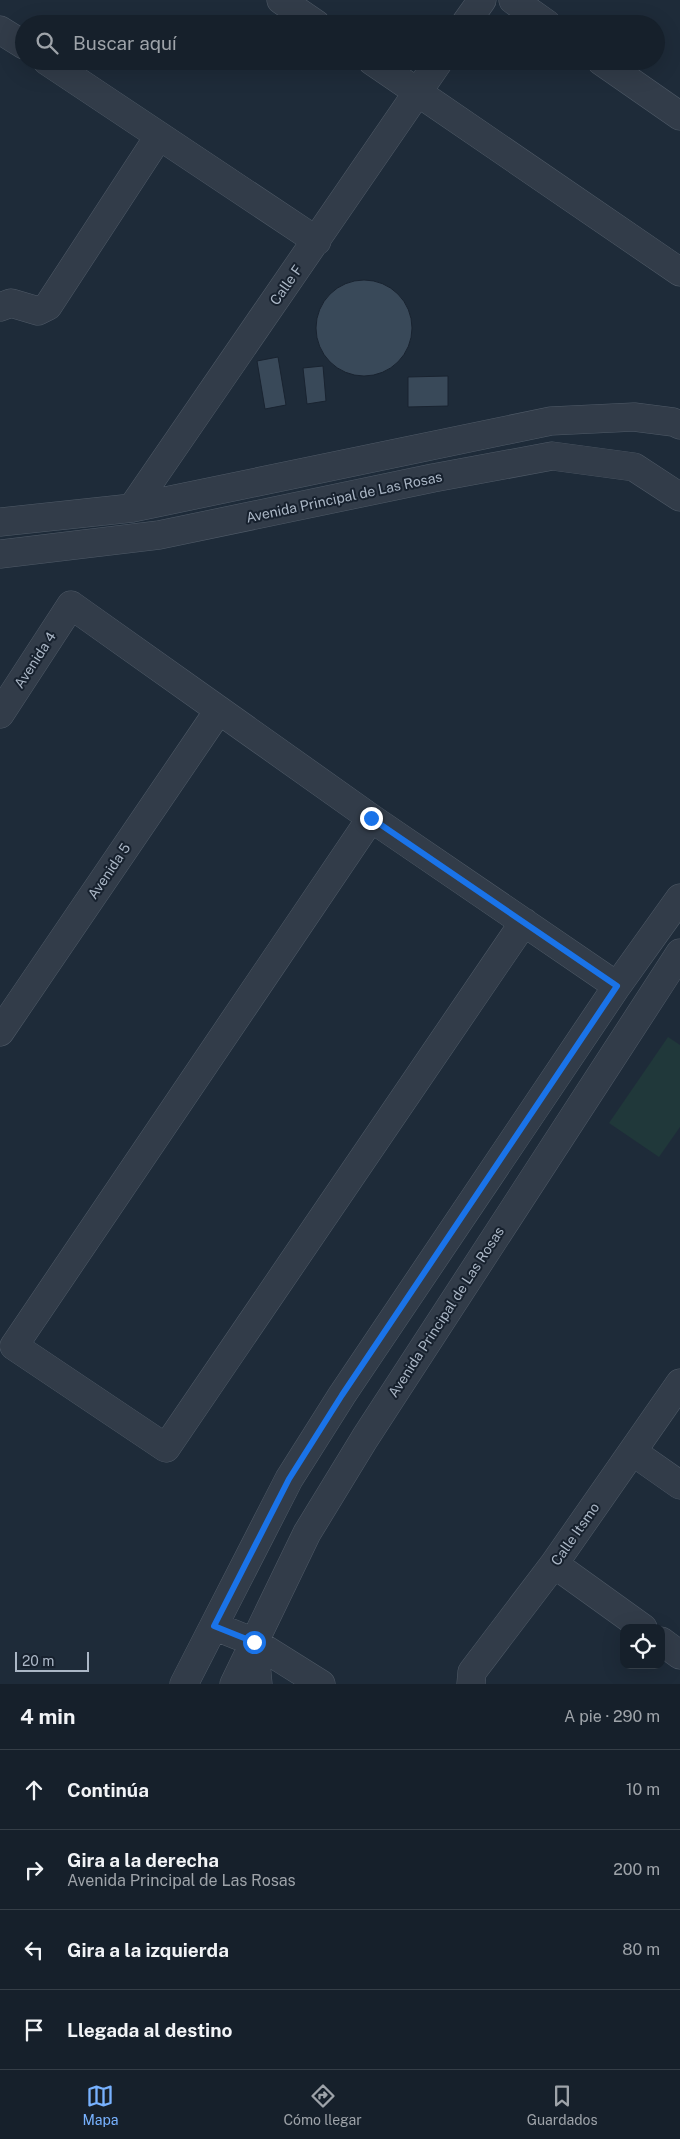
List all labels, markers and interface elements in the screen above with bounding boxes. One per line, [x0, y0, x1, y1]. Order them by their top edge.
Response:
search box [15, 15, 665, 70]
icon: search [33, 29, 61, 57]
text: Buscar aquí [73, 32, 177, 54]
street label: Calle F [267, 262, 305, 308]
street label: Avenida Principal de Las Rosas [244, 468, 444, 526]
street label: Avenida 4 [11, 629, 59, 691]
route end [360, 807, 383, 830]
street label: Avenida 5 [84, 840, 134, 902]
street label: Avenida Principal de Las Rosas [385, 1224, 507, 1400]
street label: Calle Itsmo [548, 1499, 602, 1568]
map controls [620, 1624, 665, 1669]
button: locate [620, 1624, 665, 1669]
route start [243, 1631, 266, 1654]
scale bar [15, 1649, 89, 1672]
text: 20 m [22, 1653, 54, 1669]
text: 4 min [20, 1704, 75, 1729]
text: A pie · 290 m [564, 1707, 660, 1726]
icon: ahead [20, 1776, 48, 1804]
text: Continúa [67, 1779, 149, 1801]
text: 10 m [626, 1780, 660, 1799]
text: Gira a la derecha [67, 1849, 219, 1871]
icon: right [20, 1856, 48, 1884]
text: 200 m [613, 1860, 660, 1879]
text: Avenida Principal de Las Rosas [67, 1871, 296, 1890]
icon: left [20, 1936, 48, 1964]
text: Gira a la izquierda [67, 1939, 229, 1961]
text: 80 m [622, 1940, 660, 1959]
icon: arrive [20, 2016, 48, 2044]
text: Llegada al destino [67, 2019, 232, 2041]
tab: Mapa [82, 2082, 119, 2128]
tab: Cómo llegar [283, 2082, 362, 2128]
tab: Guardados [527, 2082, 598, 2128]

